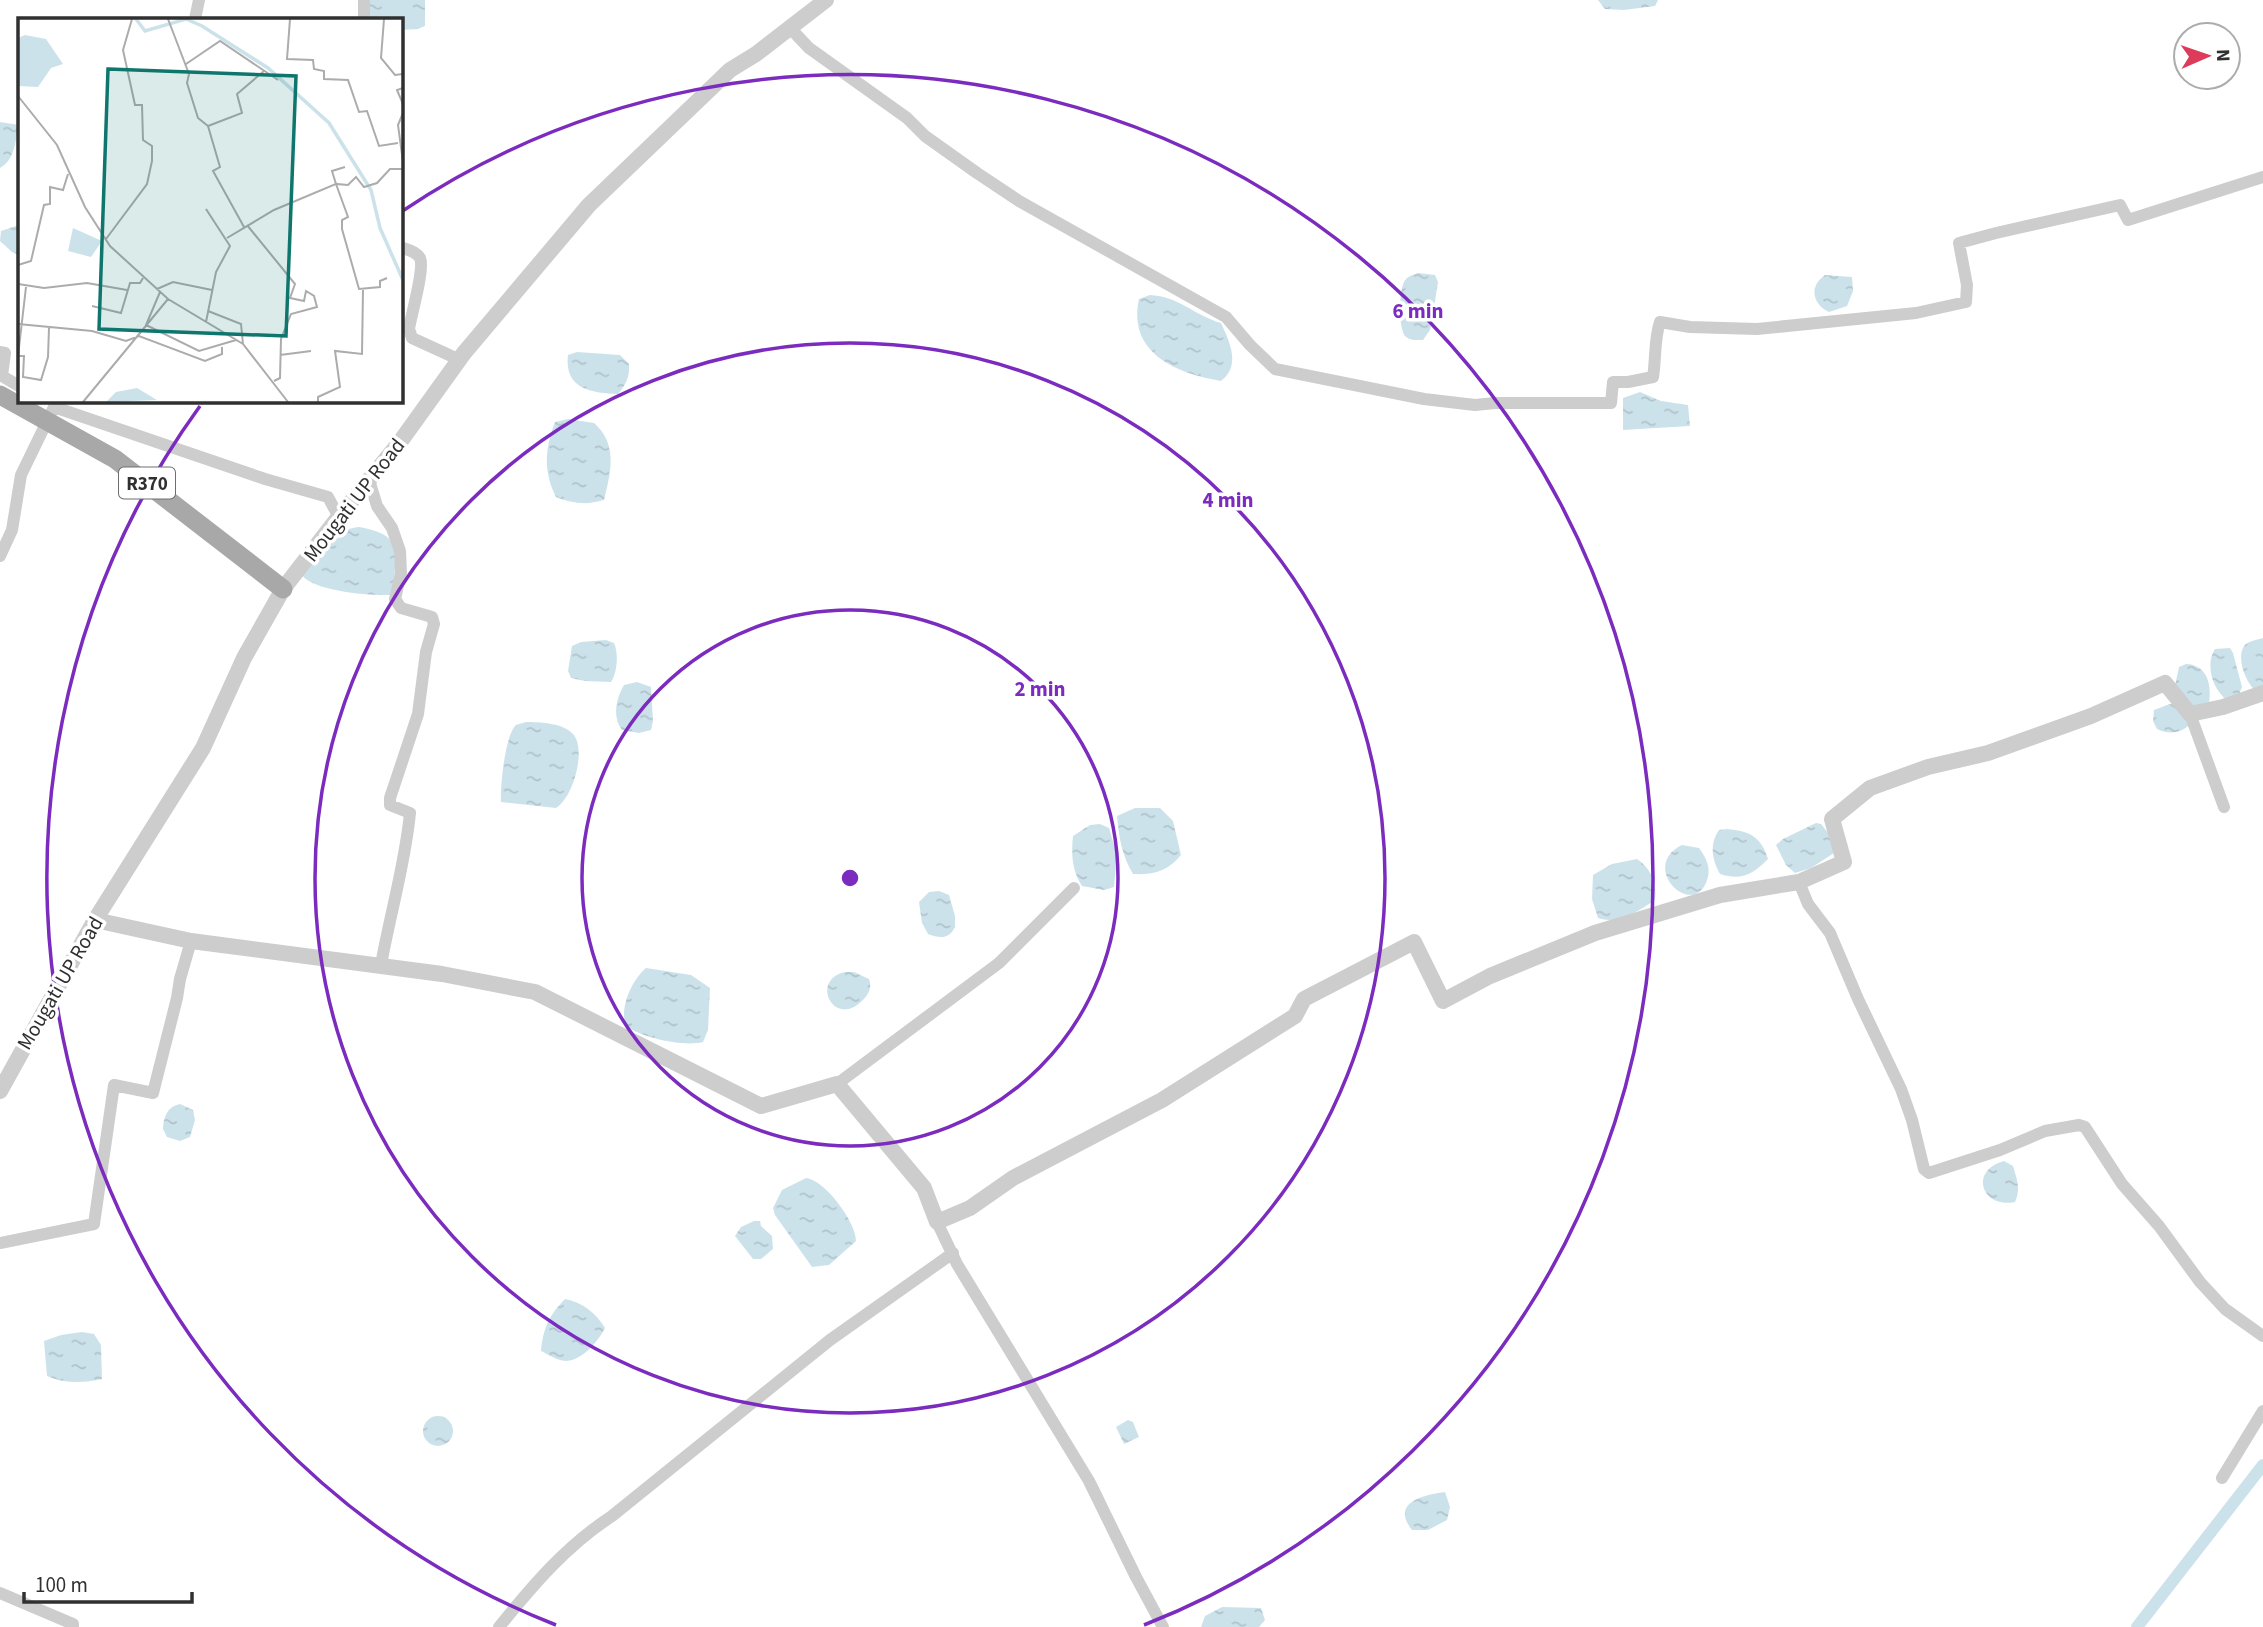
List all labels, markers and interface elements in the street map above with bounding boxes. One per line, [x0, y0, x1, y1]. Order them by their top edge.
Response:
inset map [18, 18, 402, 402]
north arrow [2172, 21, 2242, 91]
text: N [2209, 49, 2236, 62]
text: 6 min [1392, 296, 1444, 326]
street label: Mougati UP Road [296, 432, 412, 568]
road number: R370 [119, 468, 175, 498]
text: 4 min [1202, 485, 1254, 515]
text: 2 min [1014, 674, 1066, 704]
centre of rings [838, 866, 862, 890]
street label: Mougati UP Road [10, 911, 110, 1055]
scale bar [24, 1560, 192, 1604]
text: 100 m [35, 1570, 88, 1600]

